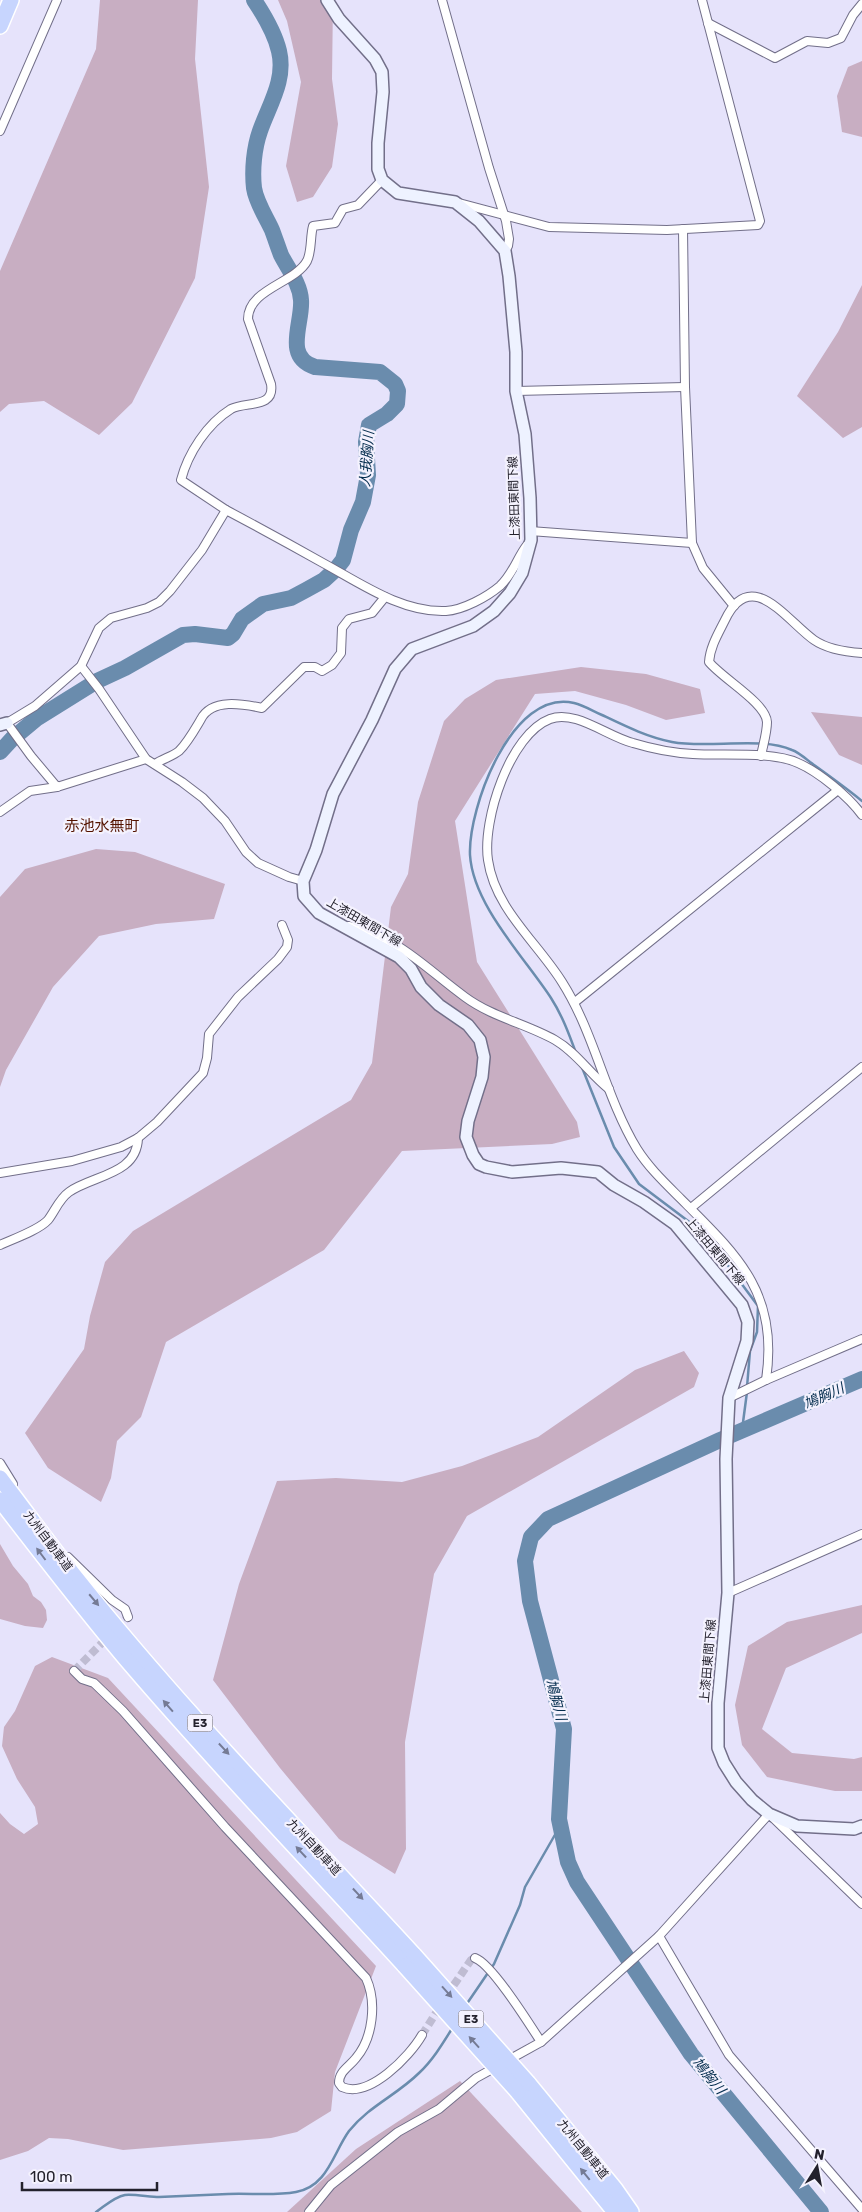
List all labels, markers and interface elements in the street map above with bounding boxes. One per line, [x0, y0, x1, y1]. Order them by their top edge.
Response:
water label: 人我胸川 [357, 428, 378, 488]
street label: 上漆田東間下線 [506, 456, 522, 540]
district label: 赤池水無町 [64, 817, 140, 835]
street label: 上漆田東間下線 [324, 895, 404, 949]
street label: 上漆田東間下線 [683, 1214, 747, 1288]
water label: 鳩胸川 [801, 1379, 848, 1412]
street label: 九州自動車道 [21, 1508, 75, 1574]
one-way arrow [36, 1548, 47, 1561]
one-way arrow [88, 1594, 99, 1606]
street label: 上漆田東間下線 [697, 1619, 719, 1703]
water label: 鳩胸川 [542, 1678, 570, 1724]
one-way arrow [162, 1700, 173, 1713]
road number: E3 [188, 1715, 212, 1732]
one-way arrow [218, 1742, 230, 1754]
street label: 九州自動車道 [284, 1816, 344, 1878]
one-way arrow [295, 1846, 307, 1858]
one-way arrow [352, 1888, 363, 1901]
one-way arrow [441, 1985, 452, 1998]
road number: E3 [458, 2010, 484, 2028]
one-way arrow [468, 2037, 480, 2049]
water label: 鳩胸川 [689, 2054, 730, 2099]
street label: 九州自動車道 [555, 2117, 611, 2181]
north arrow [792, 2142, 842, 2192]
text: N [813, 2145, 826, 2164]
scale bar [22, 2160, 158, 2192]
one-way arrow [580, 2167, 591, 2180]
text: 100 m [30, 2168, 72, 2186]

